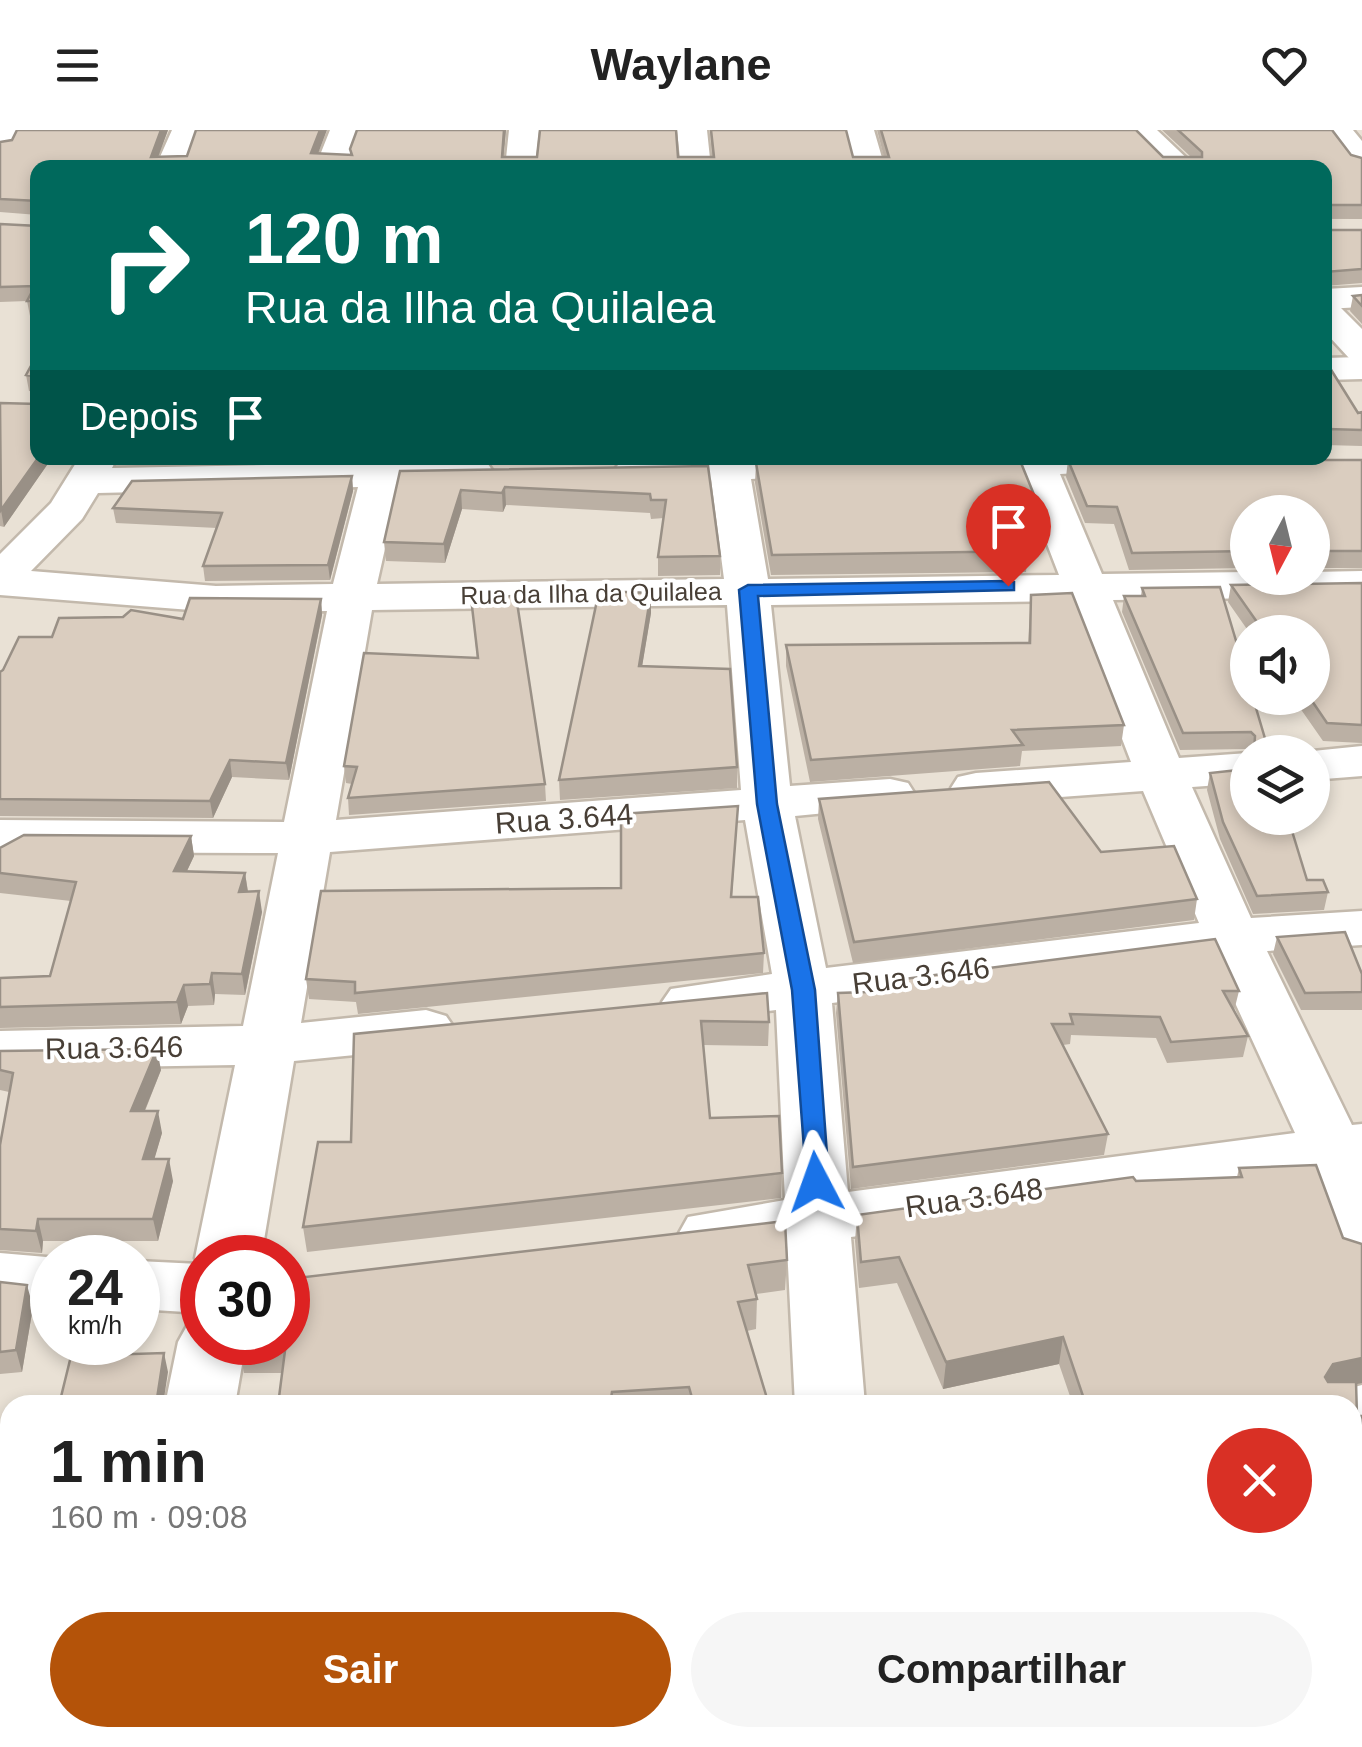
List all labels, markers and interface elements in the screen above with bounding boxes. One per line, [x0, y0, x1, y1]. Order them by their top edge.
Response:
icon: menu [50, 38, 105, 93]
icon: heart [1257, 38, 1312, 93]
text: Waylane [591, 39, 771, 90]
icon: right [80, 200, 210, 330]
text: 120 m [245, 200, 443, 278]
text: Rua da Ilha da Quilalea [245, 282, 715, 333]
icon: arrive [218, 390, 273, 445]
text: Depois [80, 396, 198, 438]
pin [966, 484, 1051, 587]
north arrow [1230, 495, 1330, 595]
map controls [1230, 495, 1330, 835]
icon: arrive [981, 499, 1036, 554]
street label: Rua da Ilha da Quilalea [460, 577, 722, 609]
button: sound [1230, 615, 1330, 715]
button: layers [1230, 735, 1330, 835]
street label: Rua 3.644 [494, 797, 634, 840]
street label: Rua 3.646 [850, 951, 992, 1000]
street label: Rua 3.646 [44, 1030, 183, 1065]
position arrow [764, 1130, 868, 1234]
street label: Rua 3.648 [903, 1172, 1045, 1223]
speed limit sign: 30 [180, 1235, 310, 1365]
text: 24 [67, 1260, 123, 1316]
text: km/h [68, 1311, 122, 1339]
text: 1 min [50, 1428, 207, 1495]
button: close [1207, 1428, 1312, 1533]
text: 160 m · 09:08 [50, 1499, 247, 1535]
button: Sair [50, 1612, 671, 1727]
button: Compartilhar [691, 1612, 1312, 1727]

